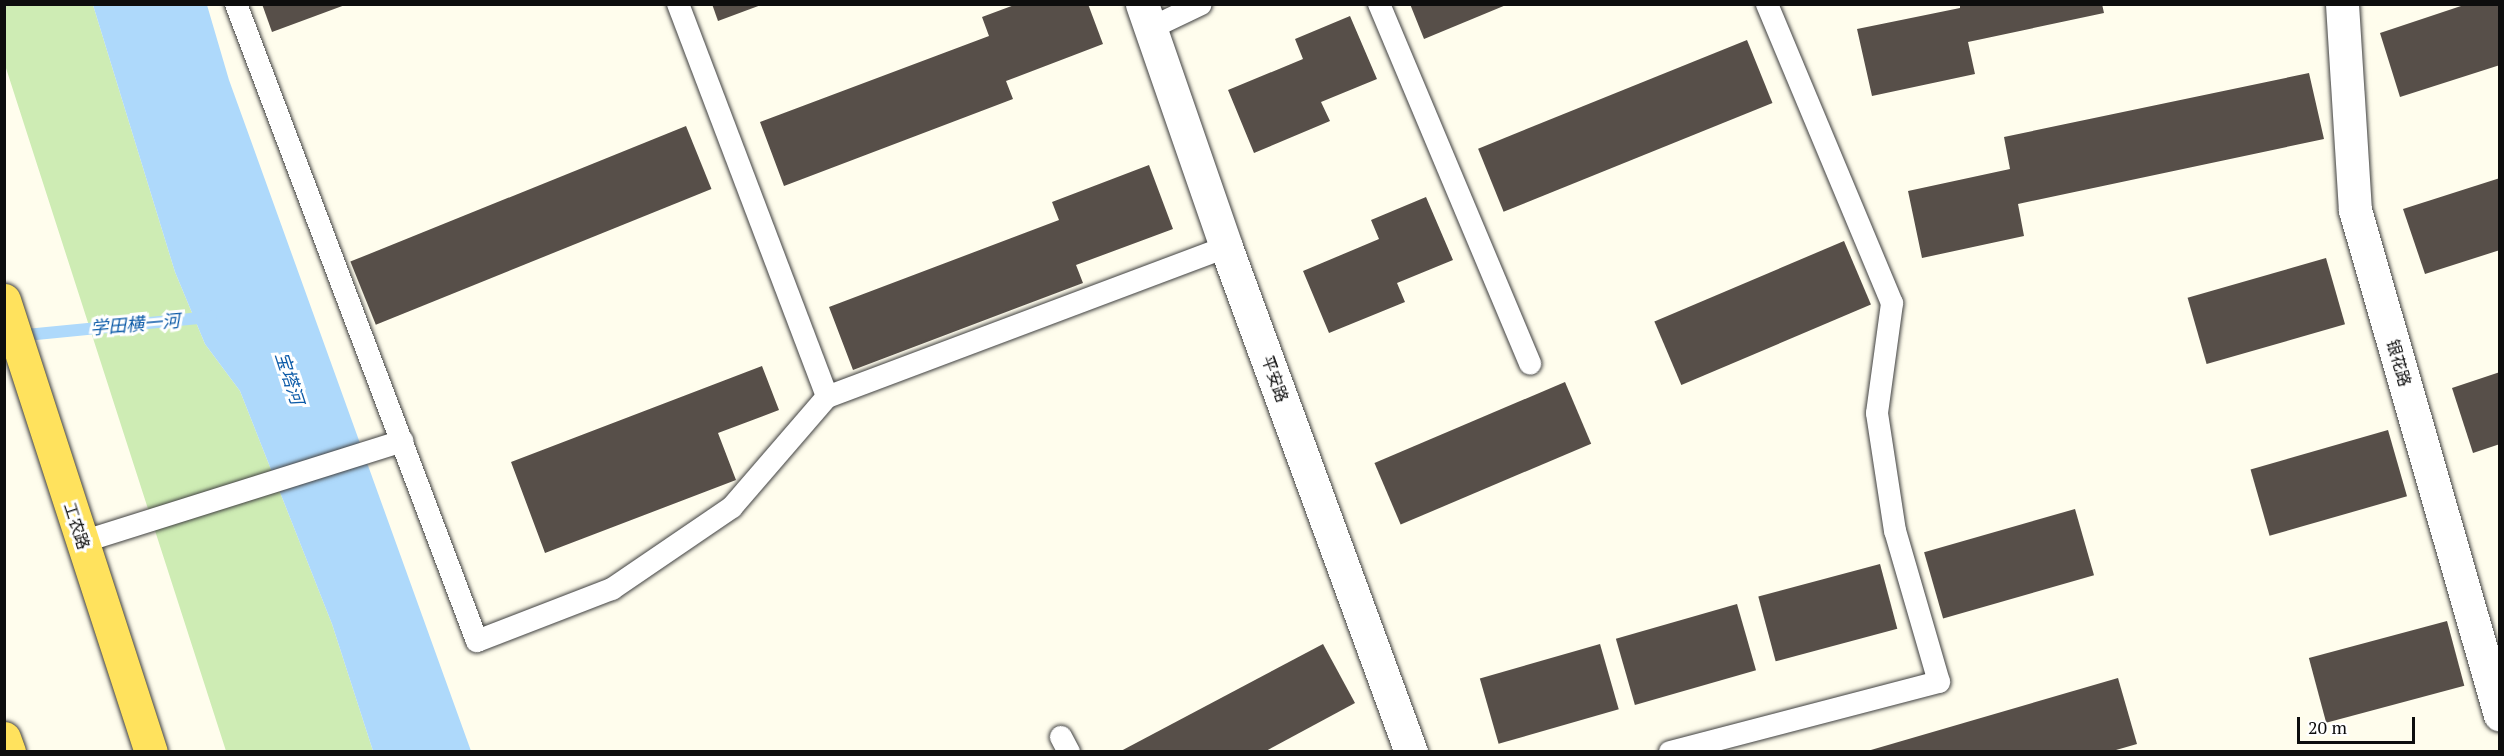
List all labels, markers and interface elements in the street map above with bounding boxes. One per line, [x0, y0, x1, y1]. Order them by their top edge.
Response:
water label: 学田横一河 [89, 309, 181, 339]
street label: 银花路 [2383, 337, 2415, 389]
water label: 宝塔河 [271, 349, 309, 407]
street label: 平安路 [1258, 353, 1292, 405]
street label: 工农路 [60, 500, 94, 552]
scale bar [2300, 705, 2418, 743]
text: 20 m [2308, 715, 2347, 739]

